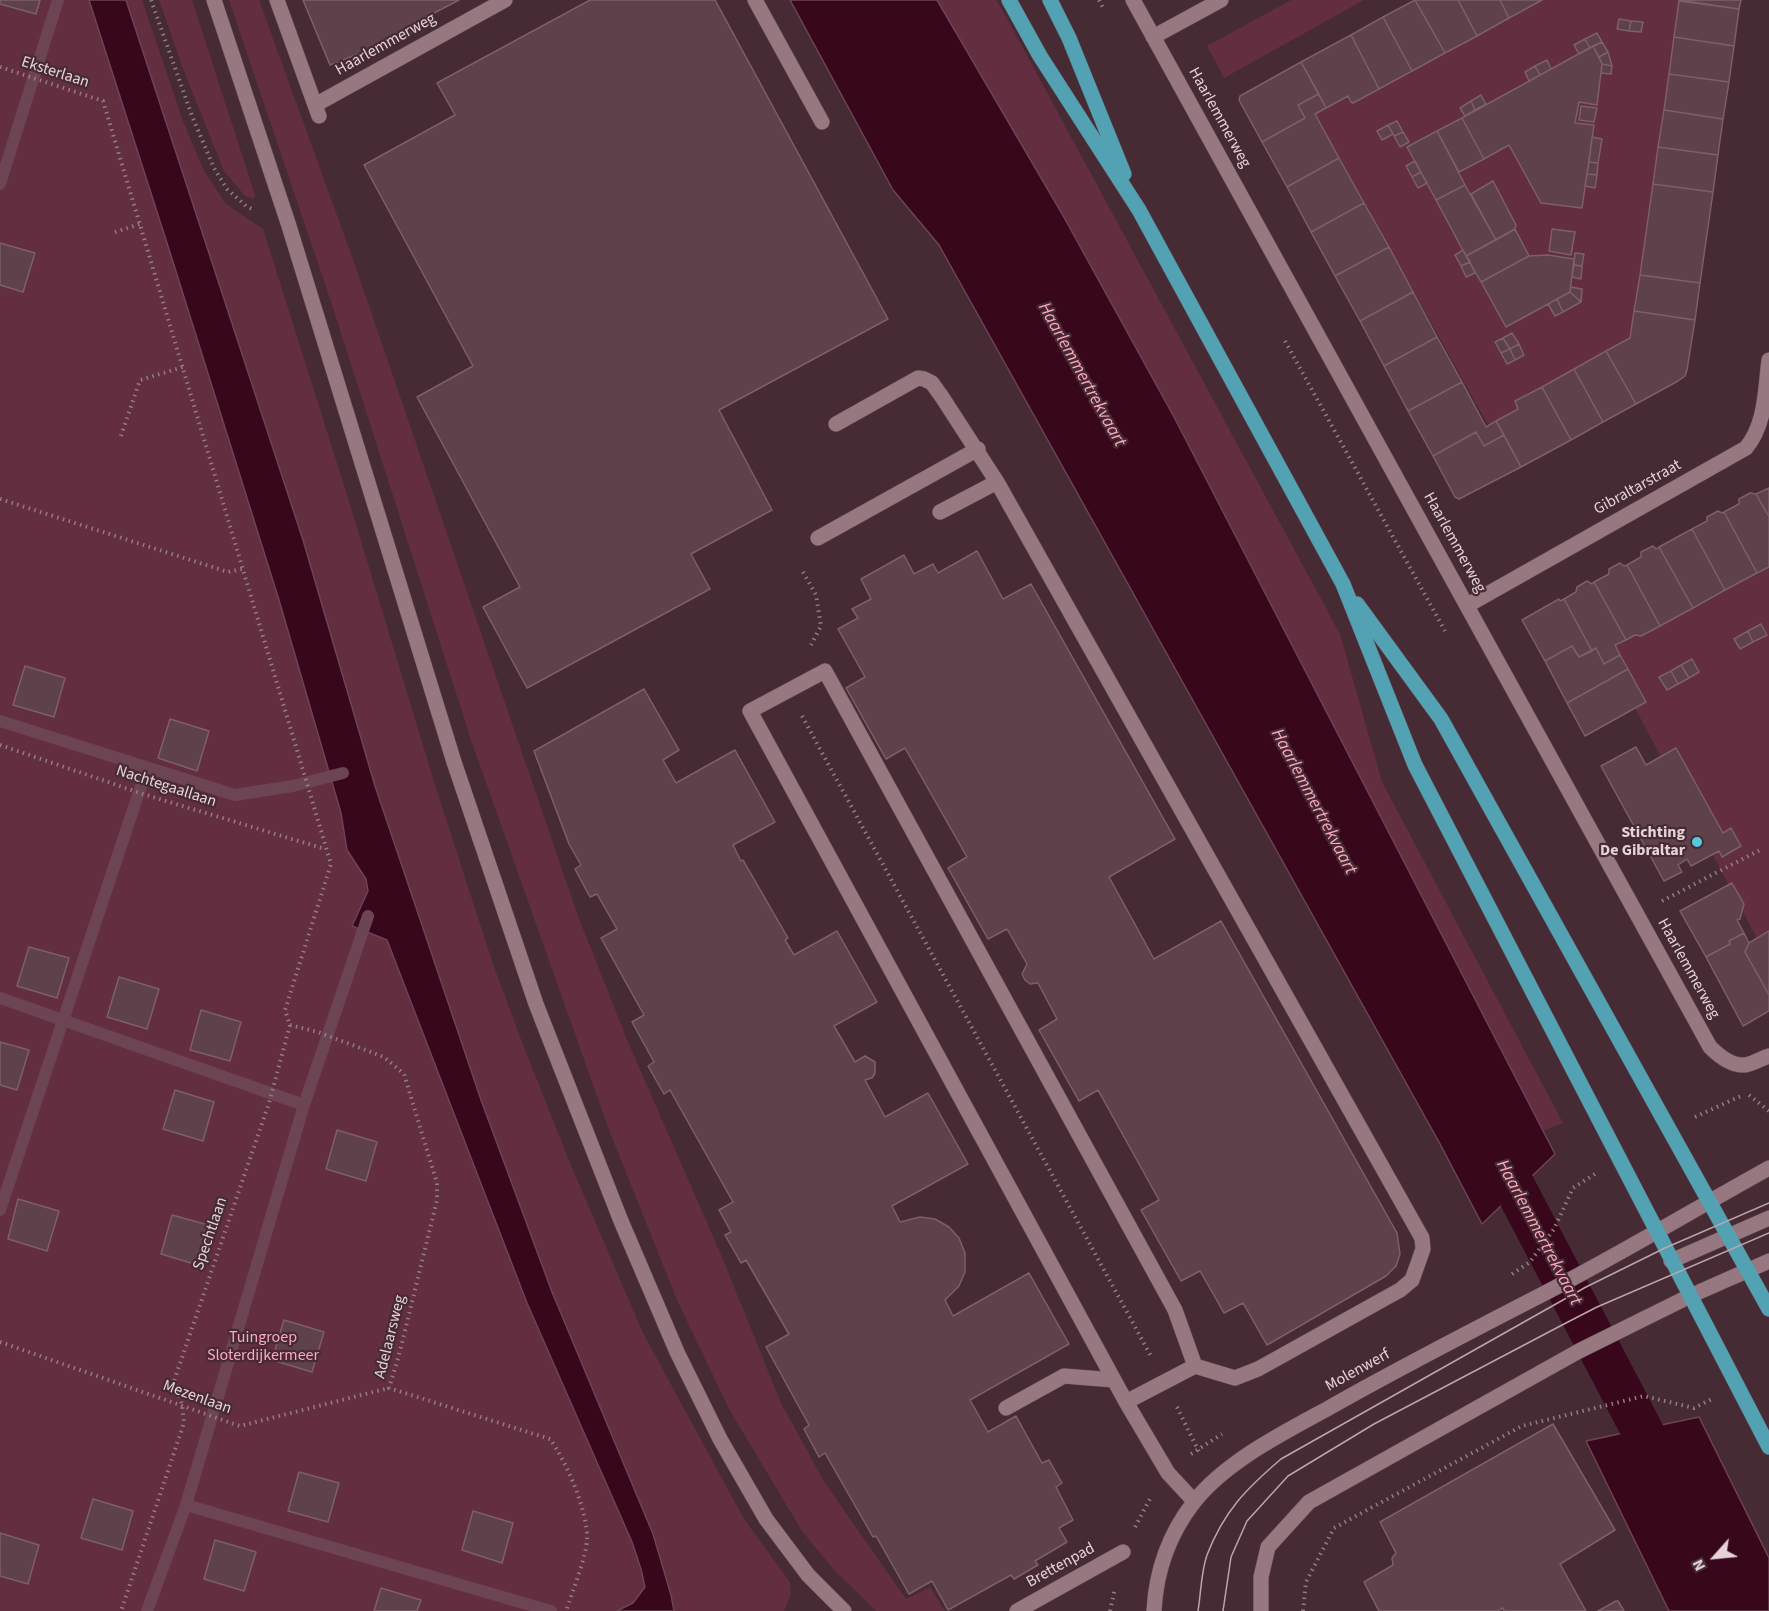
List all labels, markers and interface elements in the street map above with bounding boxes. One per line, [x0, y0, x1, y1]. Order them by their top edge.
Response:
street label: Haarlemmerweg [332, 10, 440, 80]
street label: Eksterlaan [19, 53, 91, 93]
street label: Haarlemmerweg [1184, 64, 1254, 172]
water label: Haarlemmertrekvaart [1032, 299, 1130, 451]
street label: Gibraltarstraat [1591, 456, 1685, 520]
street label: Haarlemmerweg [1419, 489, 1489, 597]
water label: Haarlemmertrekvaart [1266, 726, 1360, 878]
street label: Nachtegaallaan [113, 762, 219, 812]
place label: Stichting De Gibraltar [1600, 823, 1685, 861]
marker: Stichting De Gibraltar [1690, 835, 1704, 849]
street label: Haarlemmerweg [1653, 915, 1723, 1023]
water label: Haarlemmertrekvaart [1491, 1157, 1585, 1309]
street label: Spechtlaan [190, 1195, 232, 1273]
street label: Adelaarsweg [371, 1293, 411, 1381]
park label: Tuingroep Sloterdijkermeer [207, 1328, 319, 1366]
street label: Molenwerf [1322, 1345, 1394, 1397]
street label: Mezenlaan [160, 1377, 234, 1419]
north arrow [1685, 1527, 1745, 1587]
street label: Brettenpad [1023, 1539, 1099, 1593]
text: N [1687, 1555, 1711, 1575]

